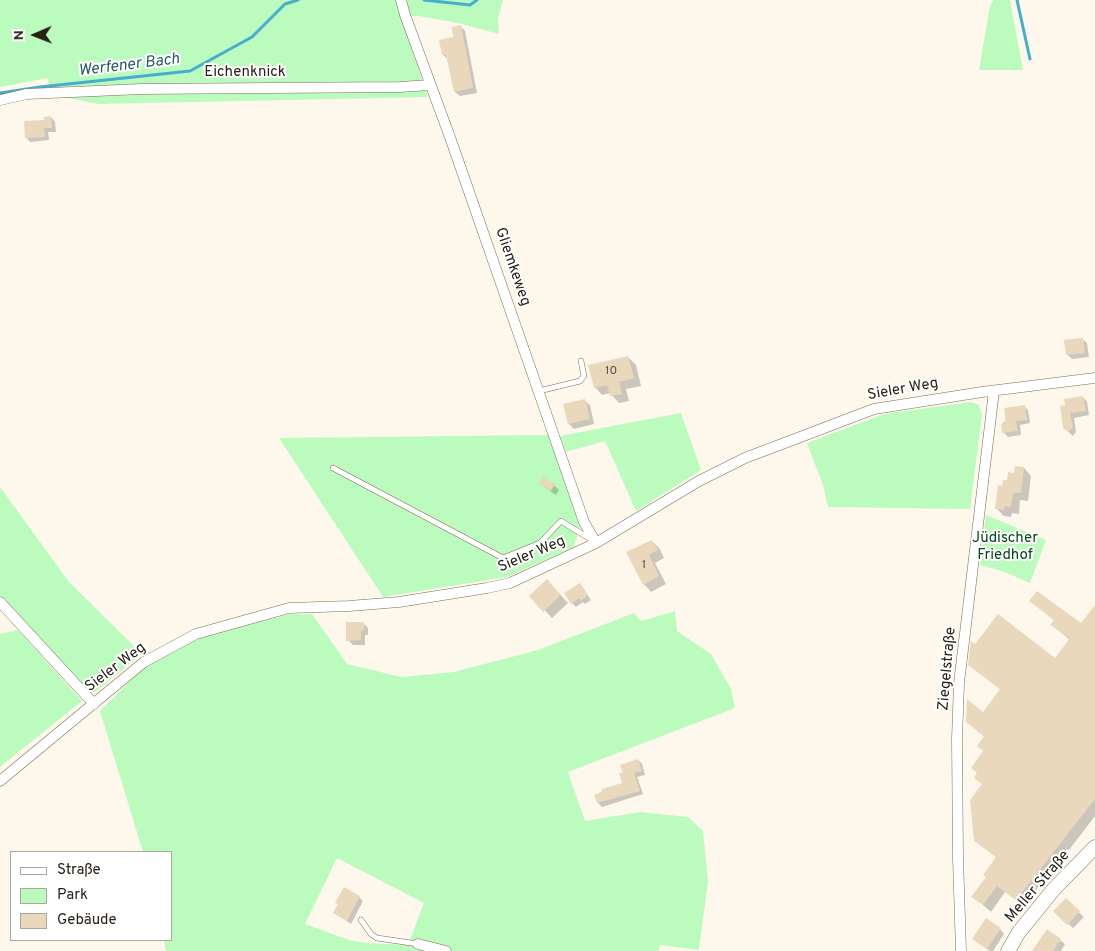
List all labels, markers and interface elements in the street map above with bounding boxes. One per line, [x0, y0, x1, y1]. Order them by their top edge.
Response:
north arrow [10, 10, 60, 60]
text: N [11, 30, 28, 40]
water label: Werfener Bach [77, 50, 181, 82]
street label: Eichenknick [204, 64, 286, 82]
street label: Gliemkeweg [490, 225, 534, 309]
house number: 10 [605, 365, 617, 379]
street label: Sieler Weg [866, 375, 940, 405]
park label: Jüdischer Friedhof [972, 530, 1038, 565]
street label: Sieler Weg [496, 533, 568, 577]
house number: 1 [642, 559, 646, 573]
street label: Ziegelstraße [935, 626, 961, 712]
street label: Sieler Weg [82, 639, 150, 697]
street label: Meller Straße [1002, 847, 1074, 927]
legend [10, 851, 172, 941]
text: Straße [57, 861, 101, 880]
text: Park [57, 886, 88, 905]
text: Gebäude [57, 911, 117, 930]

